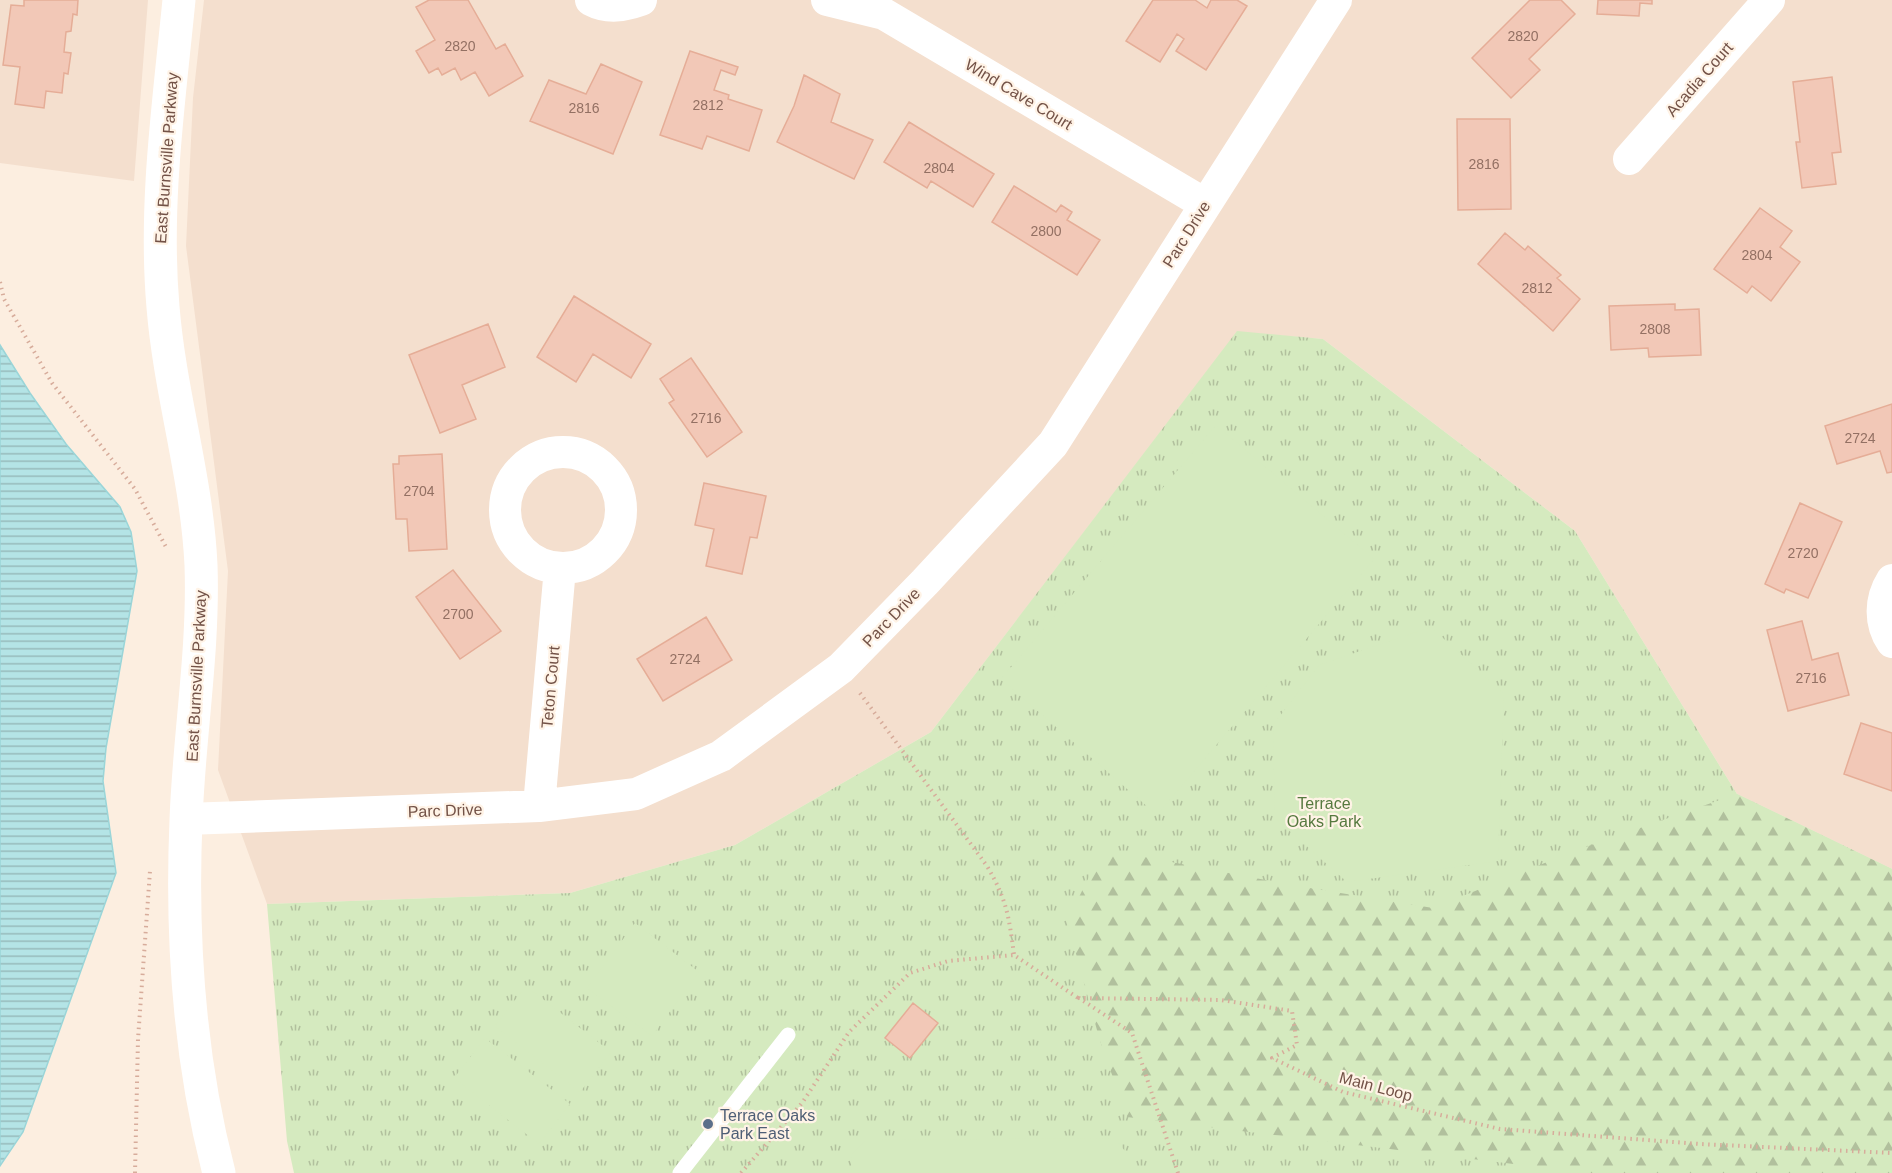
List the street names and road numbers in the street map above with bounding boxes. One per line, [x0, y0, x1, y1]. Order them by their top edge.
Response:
street label: Acadia Court [1663, 38, 1736, 120]
street label: Wind Cave Court [962, 56, 1076, 133]
street label: East Burnsville Parkway [152, 72, 181, 244]
street label: Parc Drive [1159, 198, 1213, 270]
street label: Parc Drive [859, 585, 923, 650]
street label: East Burnsville Parkway [184, 590, 209, 762]
street label: Teton Court [538, 645, 563, 729]
street label: Parc Drive [407, 801, 483, 820]
street label: Main Loop [1338, 1069, 1414, 1104]

